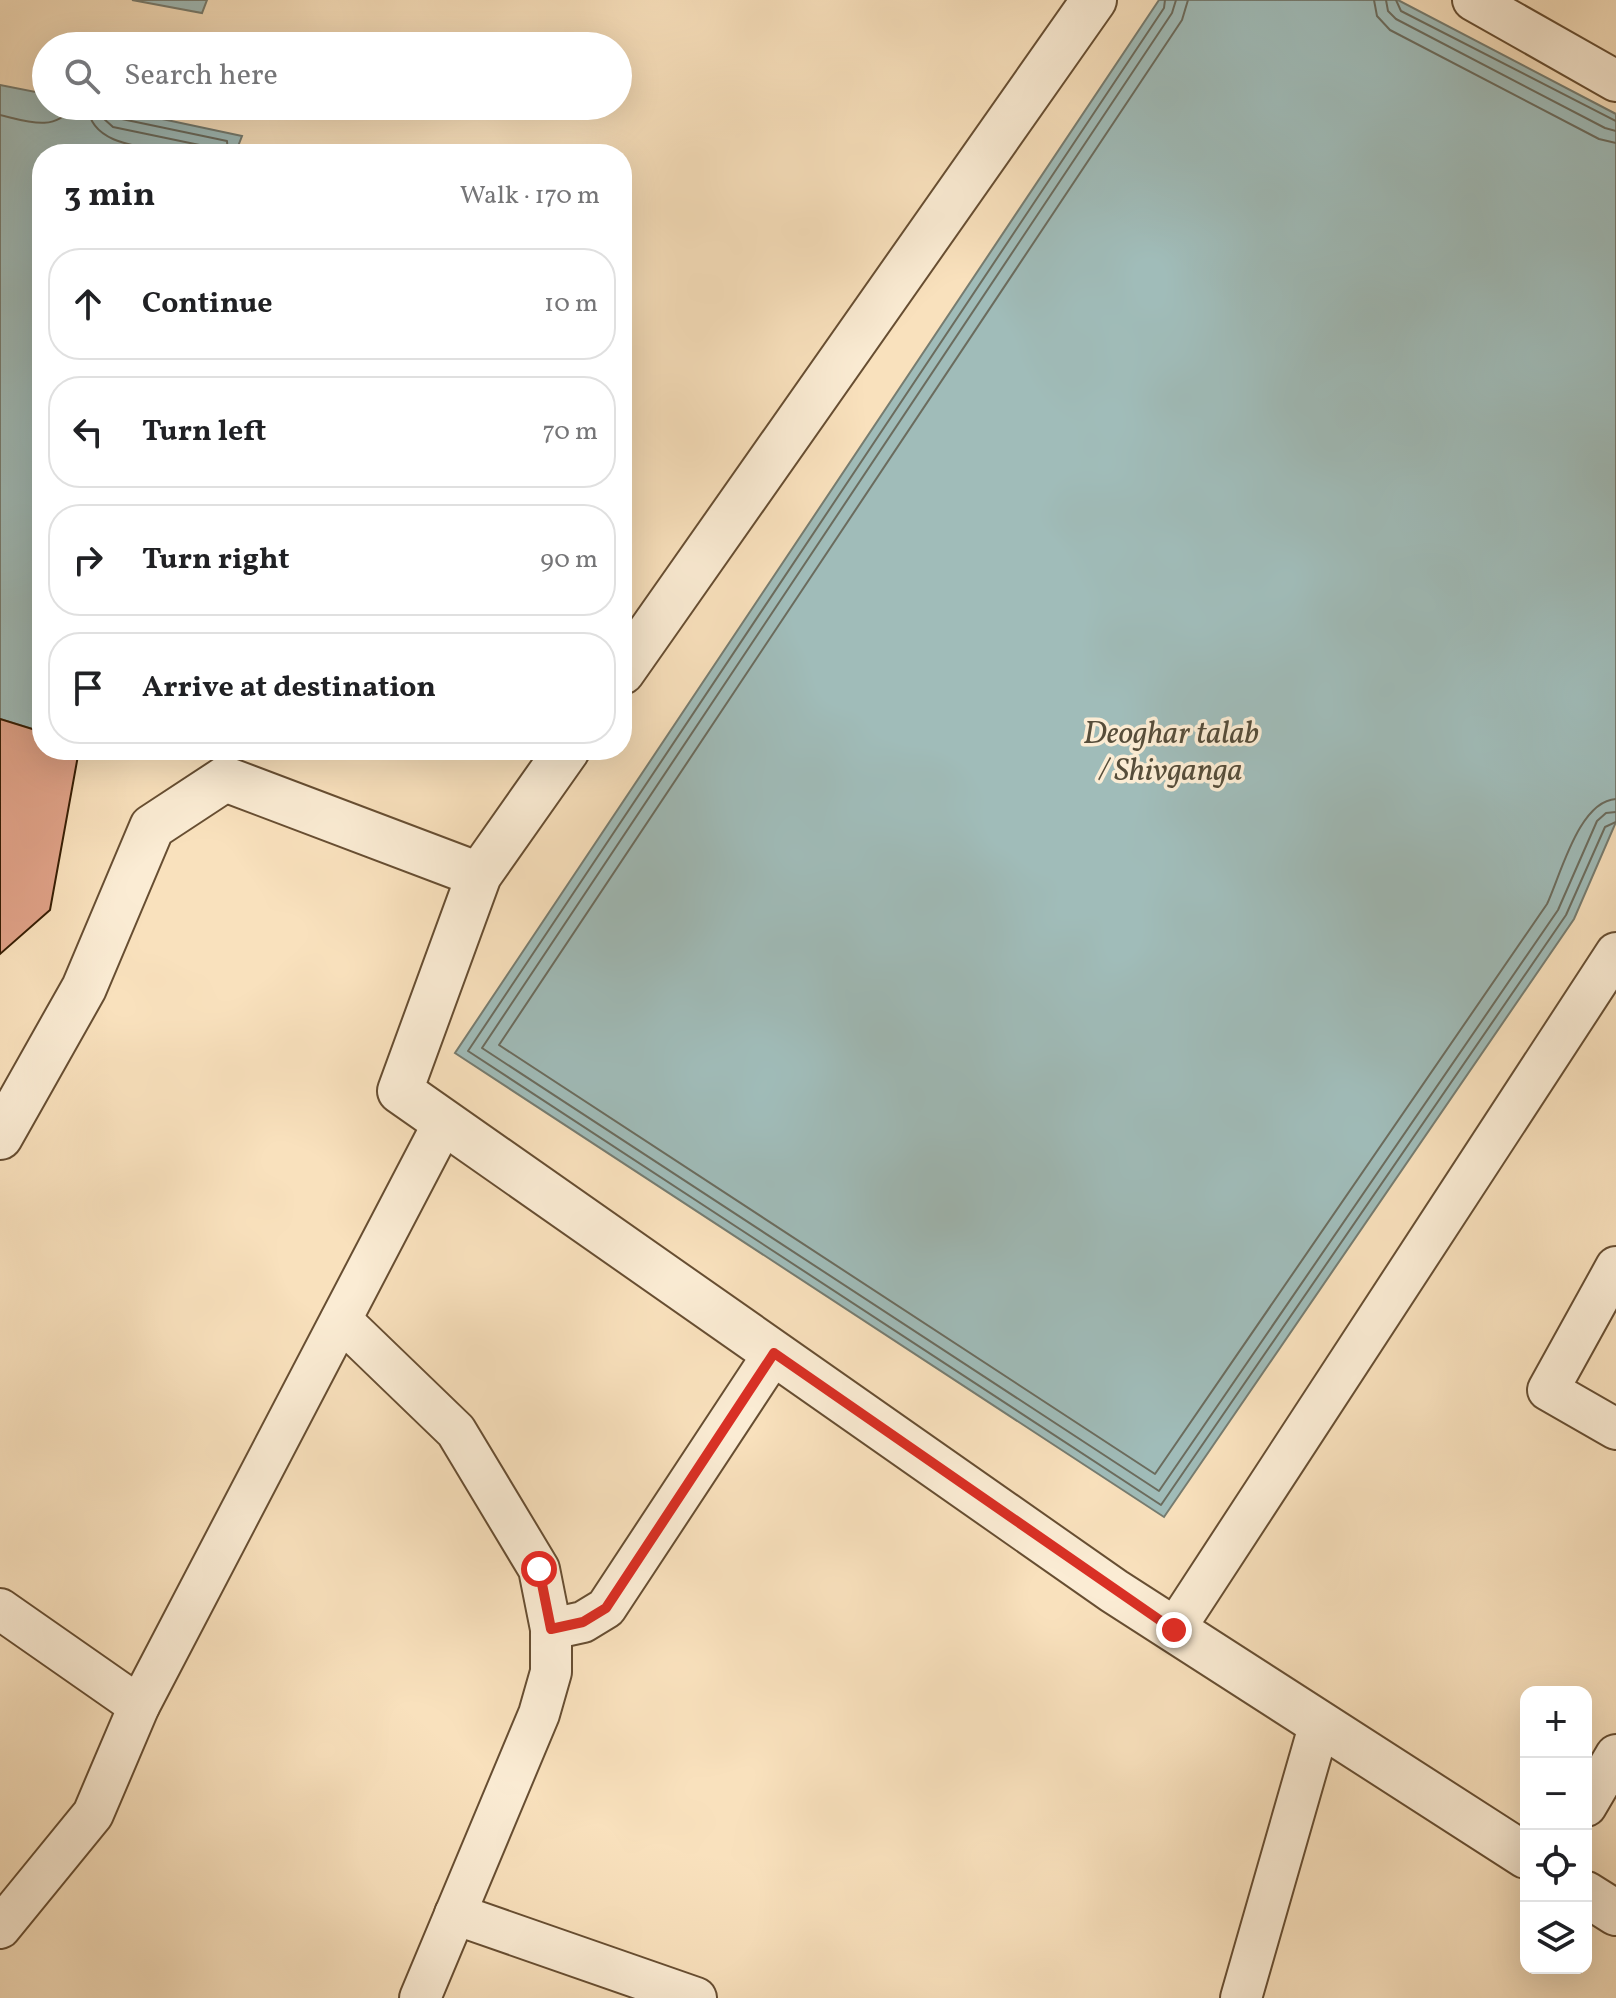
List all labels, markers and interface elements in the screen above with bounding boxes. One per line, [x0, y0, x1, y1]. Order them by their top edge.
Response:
search box [32, 32, 632, 120]
icon: search [60, 54, 104, 98]
text: Search here [124, 55, 278, 97]
text: 3 min [64, 173, 155, 220]
text: Walk · 170 m [460, 178, 600, 214]
icon: ahead [66, 282, 110, 326]
text: Continue [142, 283, 273, 325]
text: 10 m [544, 286, 598, 322]
icon: left [66, 410, 110, 454]
text: Turn left [142, 411, 266, 453]
text: 70 m [543, 414, 598, 450]
icon: right [66, 538, 110, 582]
text: Turn right [142, 539, 290, 581]
text: 90 m [540, 542, 598, 578]
icon: arrive [66, 666, 110, 710]
text: Arrive at destination [142, 667, 436, 709]
water label: Deoghar talab / Shivganga [1083, 713, 1259, 794]
route start [521, 1551, 557, 1587]
route end [1156, 1612, 1192, 1648]
map controls [1520, 1686, 1592, 1974]
button: + [1520, 1686, 1592, 1758]
button: − [1520, 1758, 1592, 1830]
button: locate [1520, 1830, 1592, 1902]
button: layers [1520, 1902, 1592, 1974]

